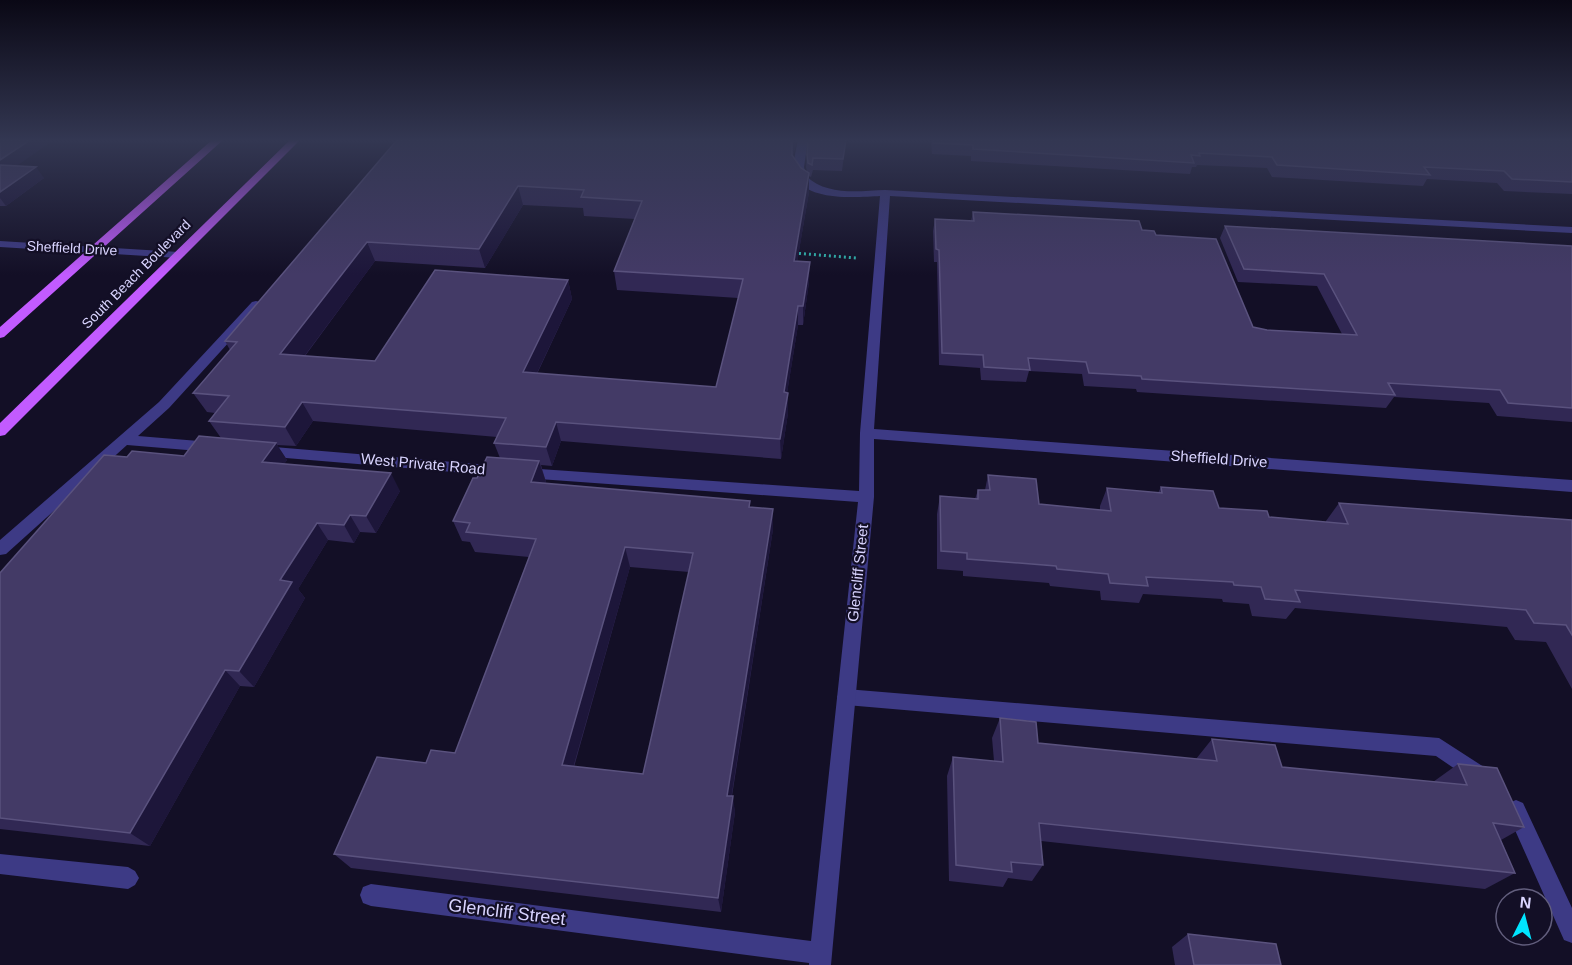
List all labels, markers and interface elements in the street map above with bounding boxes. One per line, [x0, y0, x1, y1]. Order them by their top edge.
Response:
street label: South Beach Boulevard [78, 216, 194, 332]
street label: Sheffield Drive [26, 238, 118, 258]
street label: Sheffield Drive [1170, 447, 1268, 470]
street label: West Private Road [360, 450, 486, 477]
street label: Glencliff Street [844, 522, 871, 623]
north arrow [1494, 887, 1554, 947]
text: N [1519, 894, 1532, 912]
street label: Glencliff Street [447, 895, 567, 929]

